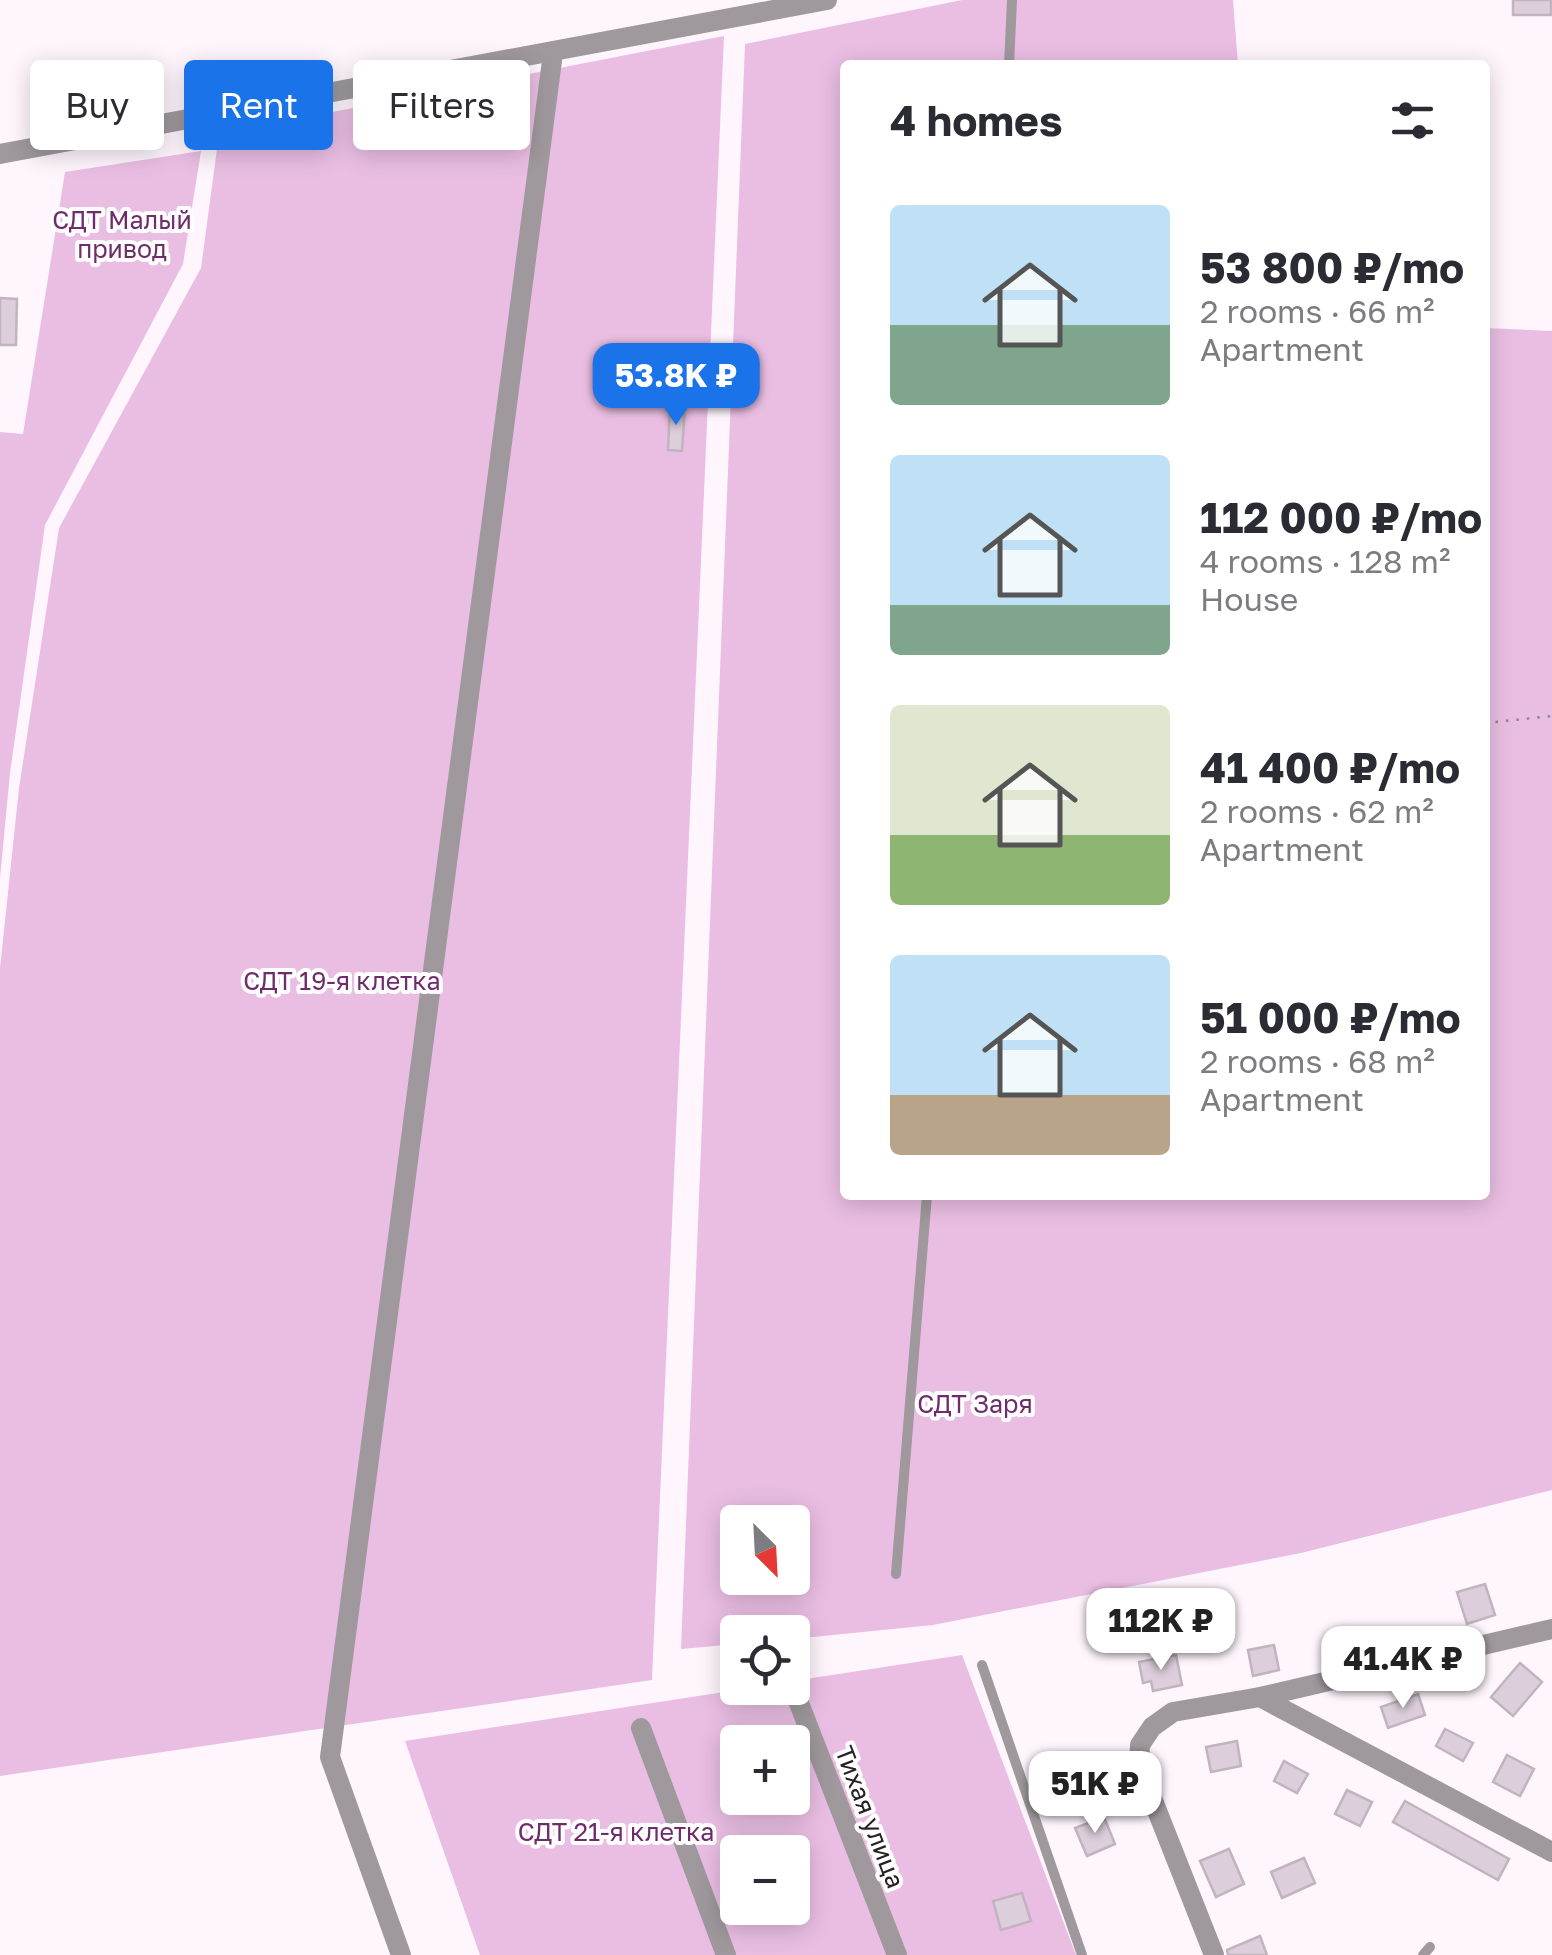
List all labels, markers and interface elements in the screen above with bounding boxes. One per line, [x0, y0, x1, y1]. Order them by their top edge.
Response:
chip: Buy [30, 60, 164, 150]
chip: Rent [184, 60, 333, 150]
chip: Filters [353, 60, 530, 150]
icon: filters [1385, 93, 1440, 148]
text: 4 homes [890, 95, 1062, 145]
park label: СДТ Малый привод [52, 204, 192, 264]
text: 53 800 ₽/mo [1200, 242, 1464, 292]
icon: home [970, 245, 1090, 365]
text: 2 rooms · 66 m² [1200, 292, 1435, 330]
text: Apartment [1200, 330, 1364, 368]
pin: 53.8K ₽ [584, 343, 768, 428]
text: 53.8K ₽ [615, 356, 737, 394]
text: 112 000 ₽/mo [1200, 492, 1482, 542]
icon: home [970, 495, 1090, 615]
text: 4 rooms · 128 m² [1200, 542, 1450, 580]
text: House [1200, 580, 1298, 618]
text: 41 400 ₽/mo [1200, 742, 1460, 792]
icon: home [970, 745, 1090, 865]
text: 2 rooms · 62 m² [1200, 792, 1434, 830]
text: Apartment [1200, 830, 1364, 868]
park label: СДТ 19-я клетка [243, 965, 441, 996]
text: 51 000 ₽/mo [1200, 992, 1461, 1042]
icon: home [970, 995, 1090, 1115]
text: 2 rooms · 68 m² [1200, 1042, 1435, 1080]
text: Apartment [1200, 1080, 1364, 1118]
park label: СДТ Заря [917, 1388, 1033, 1419]
north arrow [720, 1505, 810, 1595]
map controls [720, 1505, 810, 1925]
pin: 112K ₽ [1080, 1588, 1242, 1673]
text: 112K ₽ [1108, 1601, 1214, 1639]
button: locate [720, 1615, 810, 1705]
pin: 41.4K ₽ [1311, 1626, 1495, 1711]
text: 41.4K ₽ [1343, 1639, 1463, 1677]
button: + [720, 1725, 810, 1815]
street label: Тихая улица [829, 1741, 912, 1892]
pin: 51K ₽ [1025, 1751, 1165, 1836]
text: 51K ₽ [1051, 1764, 1139, 1802]
park label: СДТ 21-я клетка [518, 1816, 714, 1847]
button: − [720, 1835, 810, 1925]

